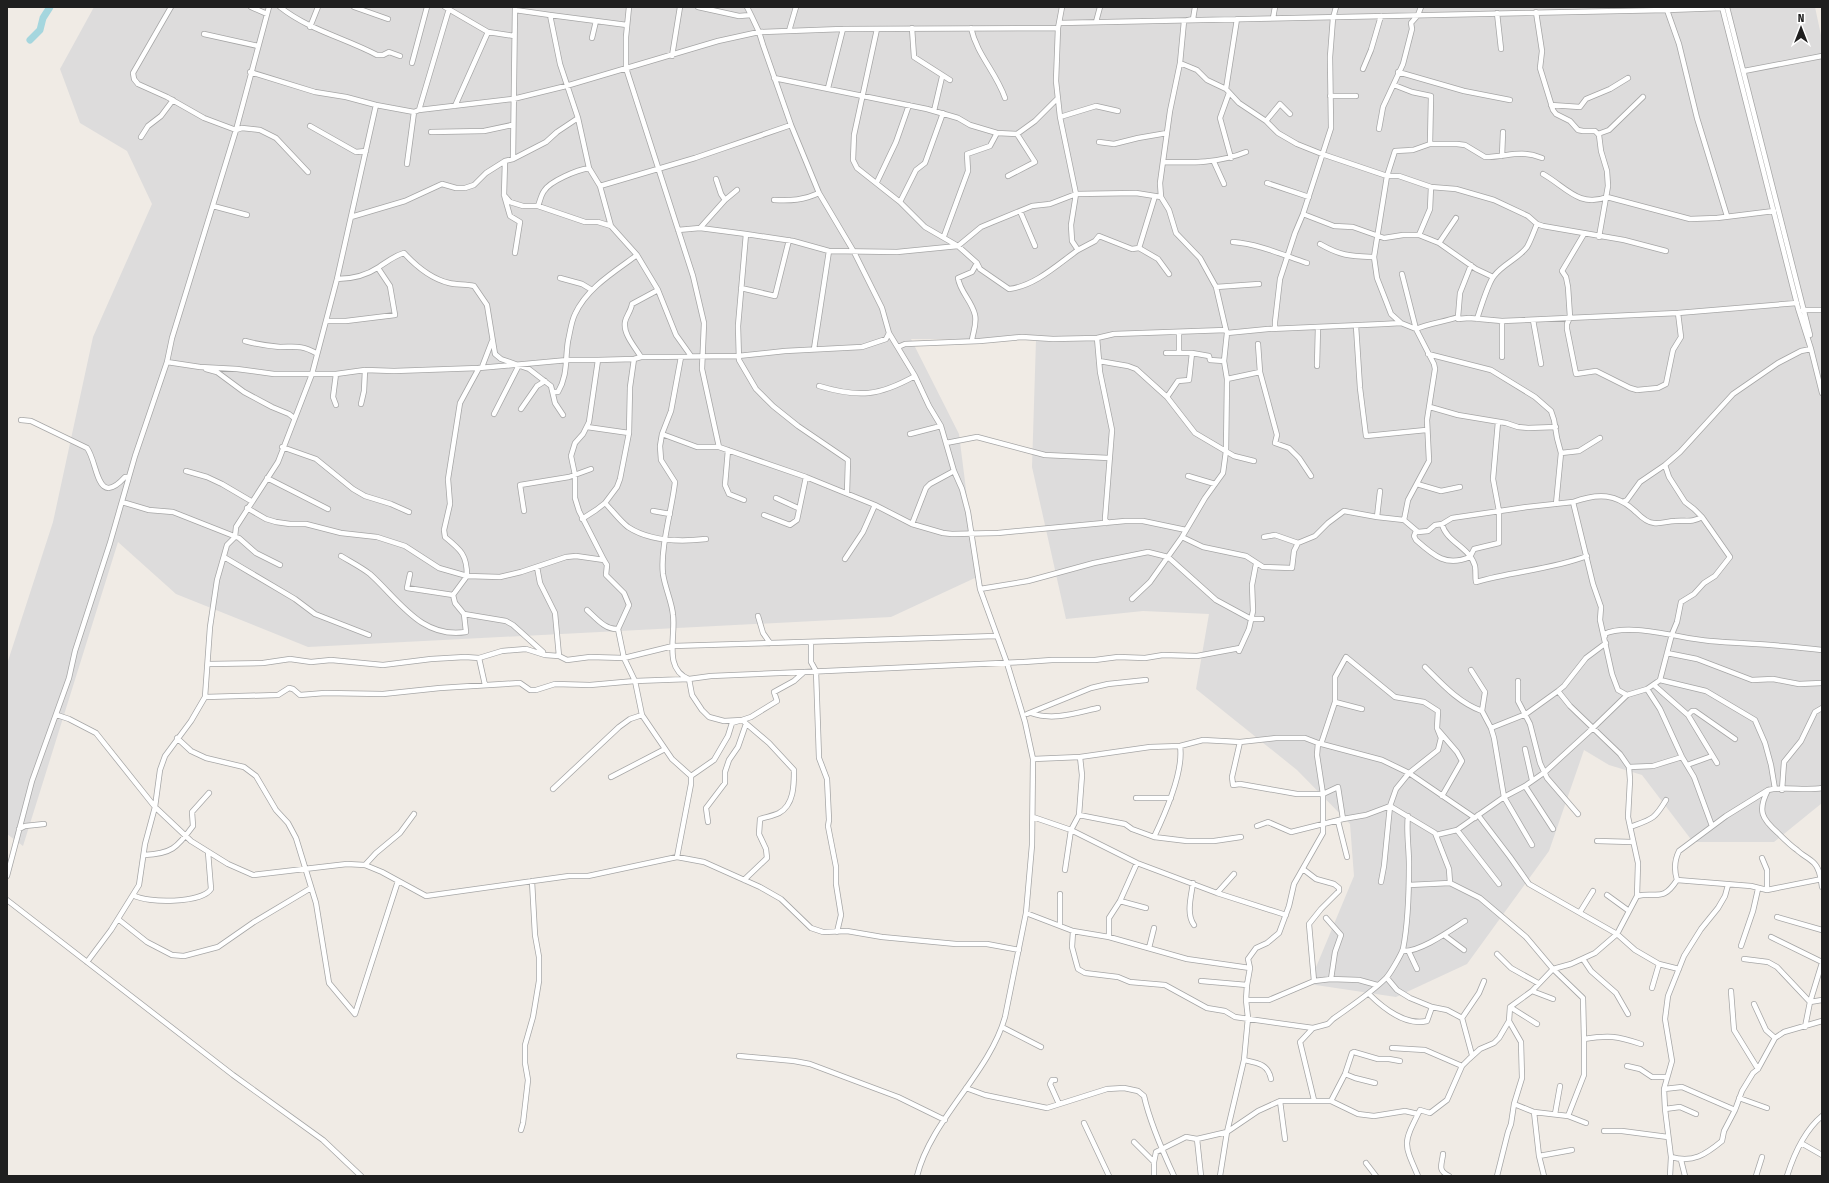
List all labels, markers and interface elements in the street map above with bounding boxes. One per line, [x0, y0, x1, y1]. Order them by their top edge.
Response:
north arrow [1781, 8, 1821, 48]
text: N [1798, 12, 1804, 25]

